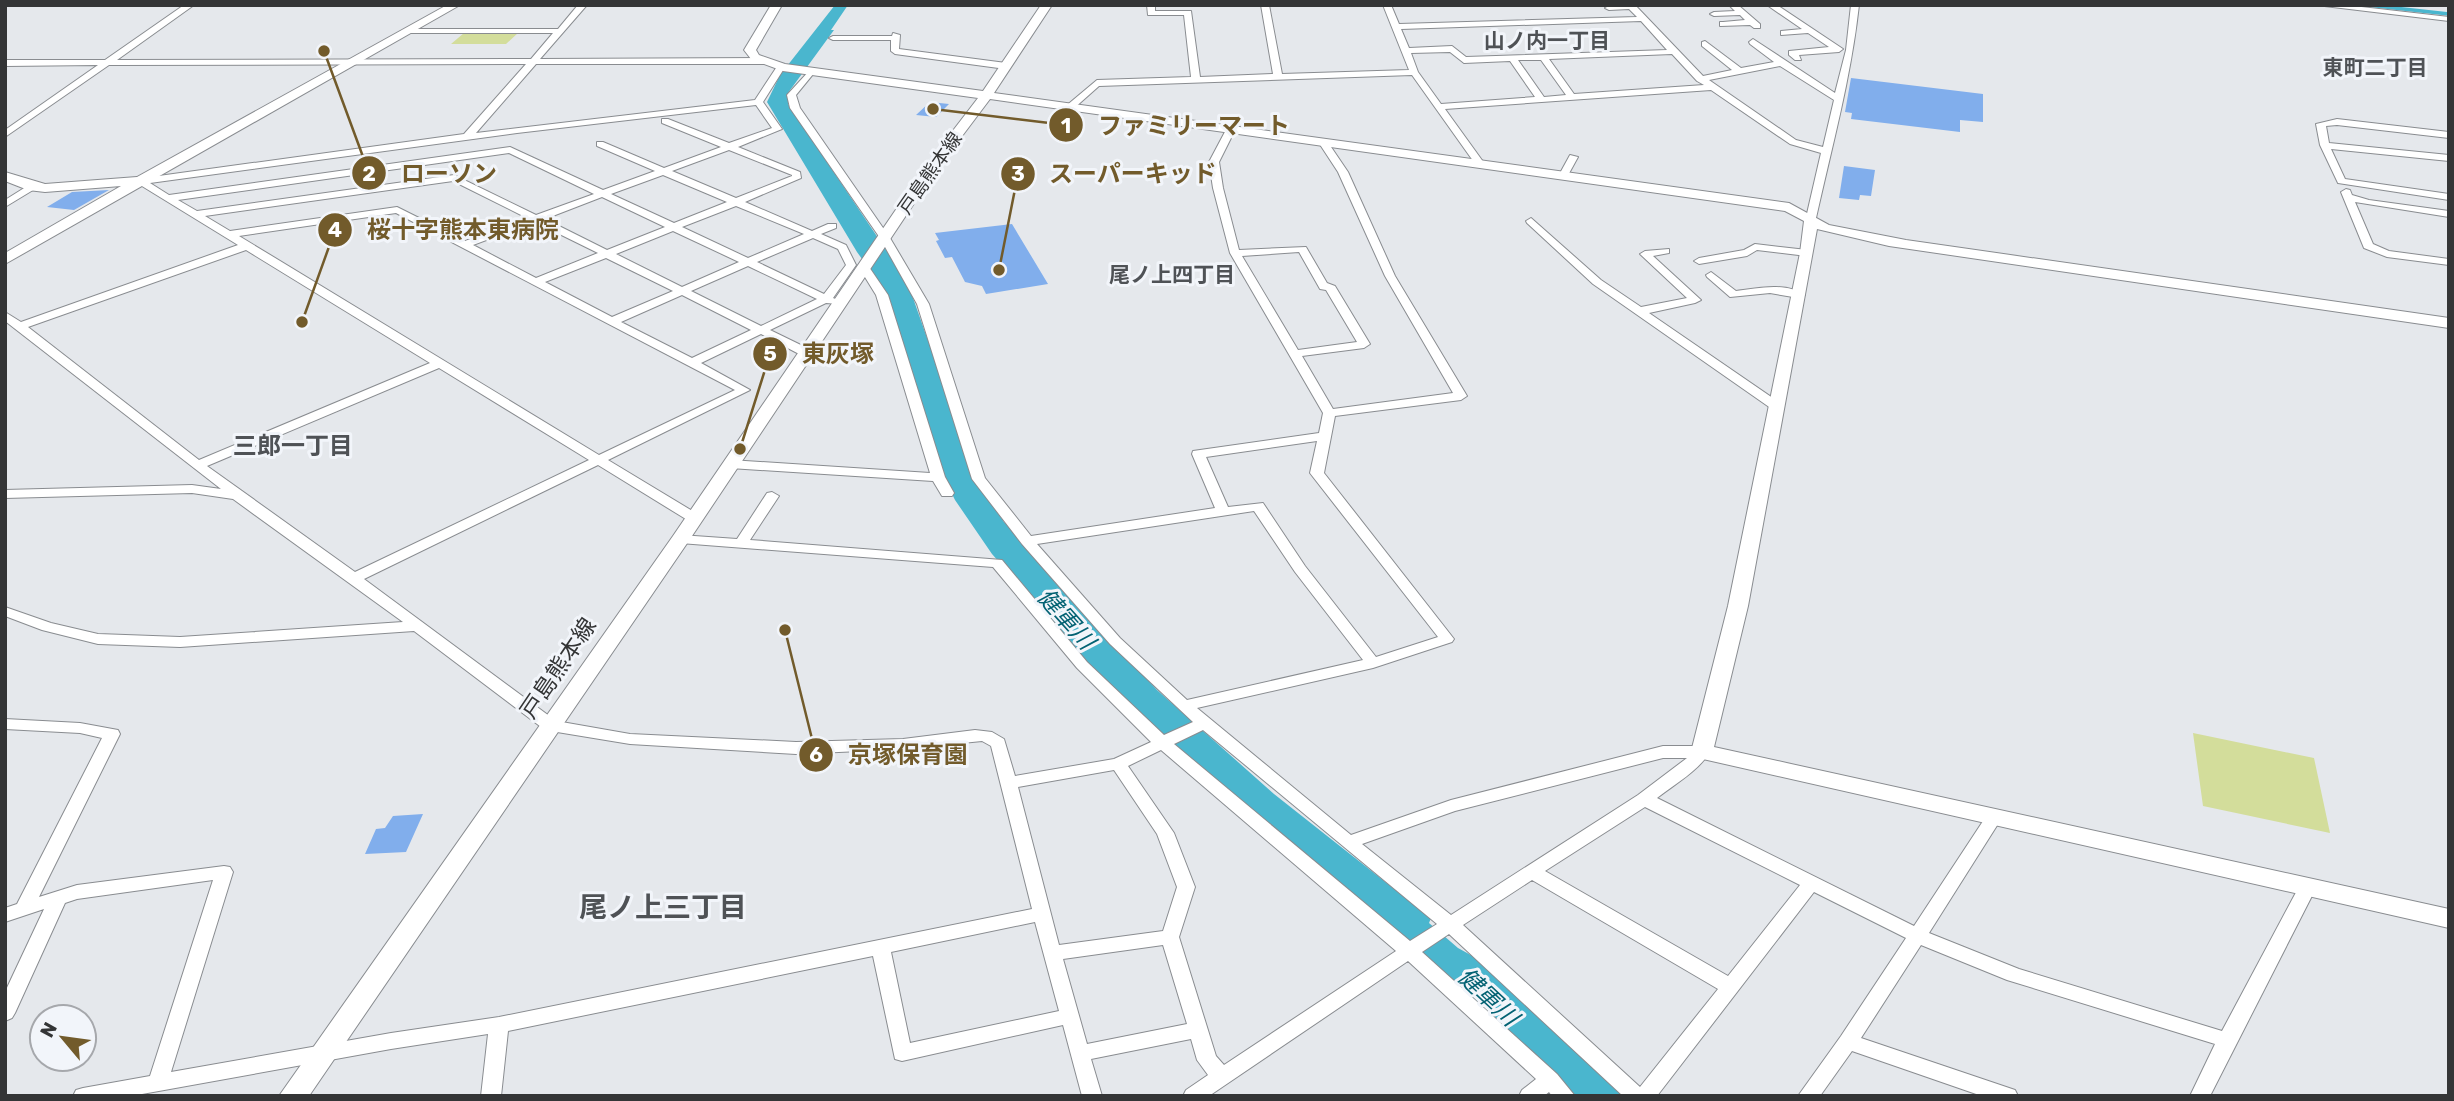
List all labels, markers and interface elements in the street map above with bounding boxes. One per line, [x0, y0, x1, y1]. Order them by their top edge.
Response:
district label: 山ノ内一丁目 [1484, 28, 1610, 53]
district label: 東町二丁目 [2323, 55, 2428, 80]
callout: ファミリーマート [1049, 103, 1304, 148]
text: ファミリーマート [1098, 112, 1290, 140]
text: 1 [1061, 113, 1071, 138]
street label: 戸島熊本線 [893, 127, 967, 219]
callout: ローソン [352, 151, 511, 196]
callout: スーパーキッド [1000, 151, 1231, 196]
text: ローソン [401, 160, 497, 188]
text: スーパーキッド [1049, 160, 1217, 188]
text: 2 [362, 161, 376, 186]
text: 3 [1011, 161, 1025, 186]
callout: 桜十字熊本東病院 [318, 207, 573, 252]
text: 桜十字熊本東病院 [367, 216, 559, 244]
text: 4 [328, 217, 342, 242]
district label: 尾ノ上四丁目 [1109, 262, 1235, 287]
callout: 東灰塚 [753, 331, 888, 376]
text: 東灰塚 [802, 340, 874, 368]
text: 5 [763, 341, 777, 366]
district label: 三郎一丁目 [233, 432, 353, 460]
water label: 健軍川 [1032, 583, 1103, 657]
street label: 戸島熊本線 [514, 613, 602, 723]
callout: 京塚保育園 [799, 733, 982, 778]
text: 京塚保育園 [848, 741, 968, 769]
text: 6 [809, 742, 823, 767]
district label: 尾ノ上三丁目 [579, 891, 747, 924]
water label: 健軍川 [1452, 962, 1526, 1034]
north arrow [28, 1003, 98, 1073]
text: N [35, 1018, 62, 1042]

